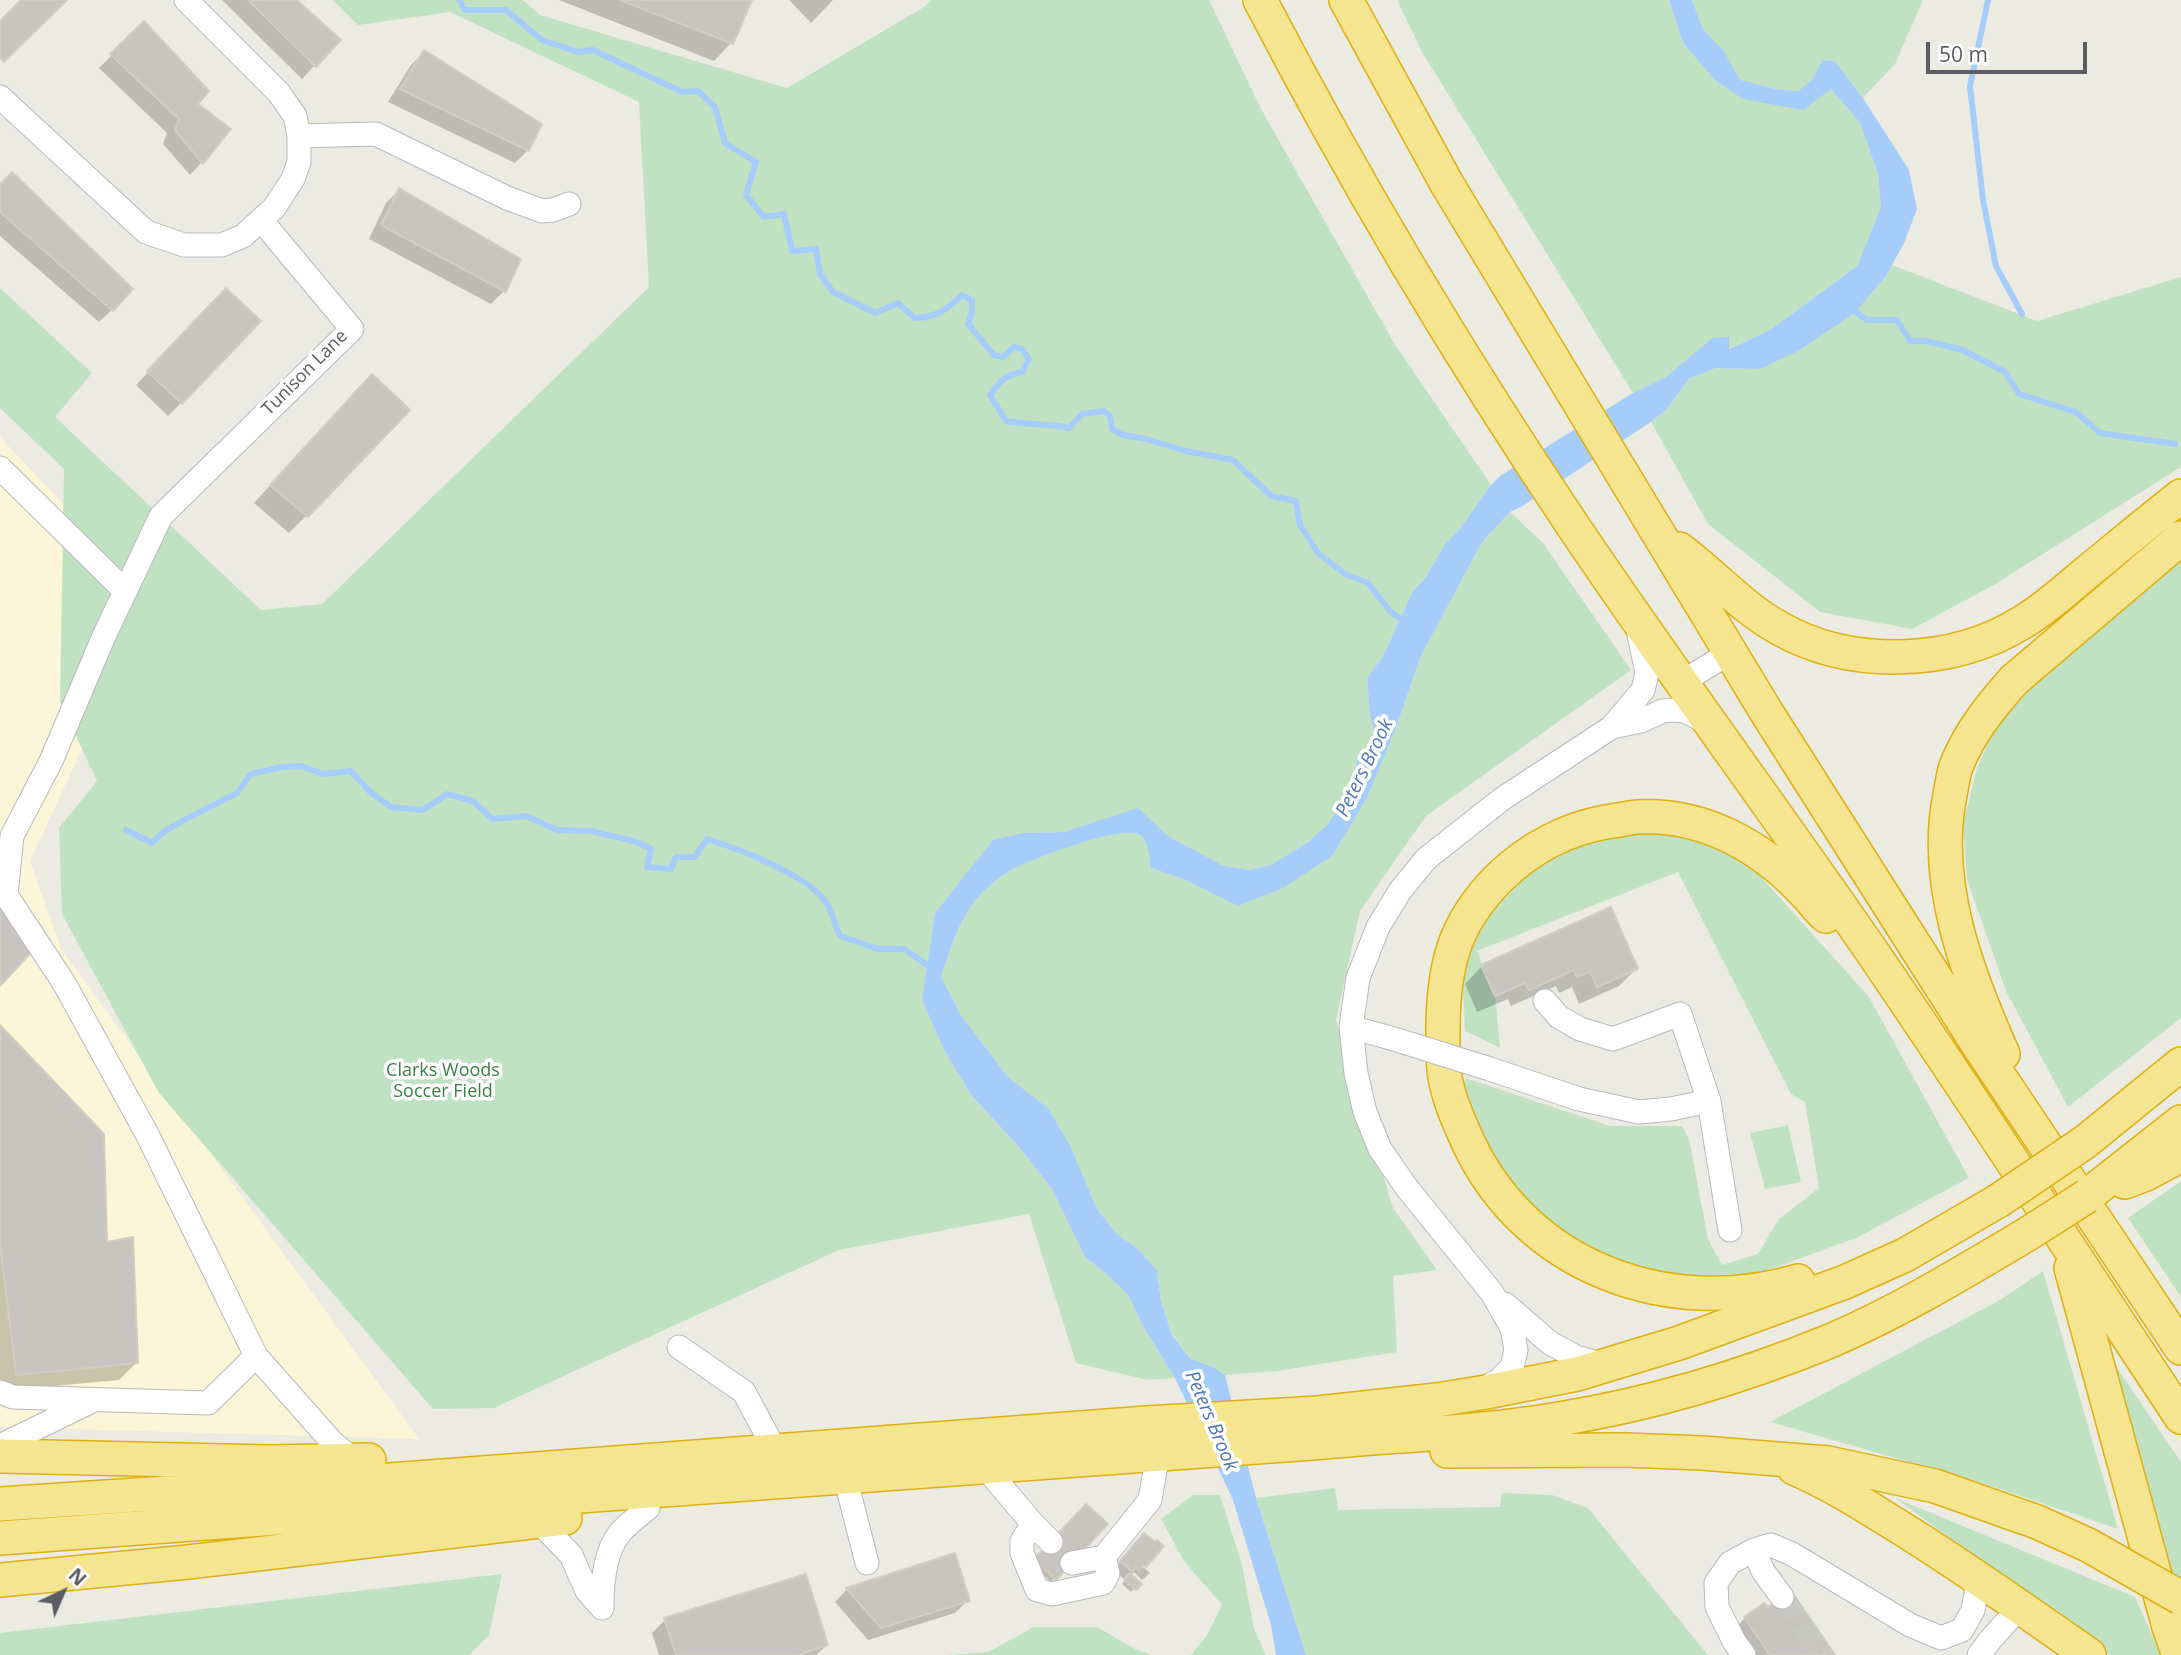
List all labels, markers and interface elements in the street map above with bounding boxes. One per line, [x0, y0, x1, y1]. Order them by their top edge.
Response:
scale bar [1929, 28, 2090, 72]
text: 50 m [1939, 40, 1988, 68]
street label: Tunison Lane [258, 326, 352, 420]
water label: Peters Brook [1331, 715, 1399, 821]
park label: Clarks Woods Soccer Field [386, 1060, 500, 1102]
water label: Peters Brook [1180, 1368, 1242, 1474]
north arrow [28, 1557, 98, 1627]
text: N [63, 1562, 92, 1592]

